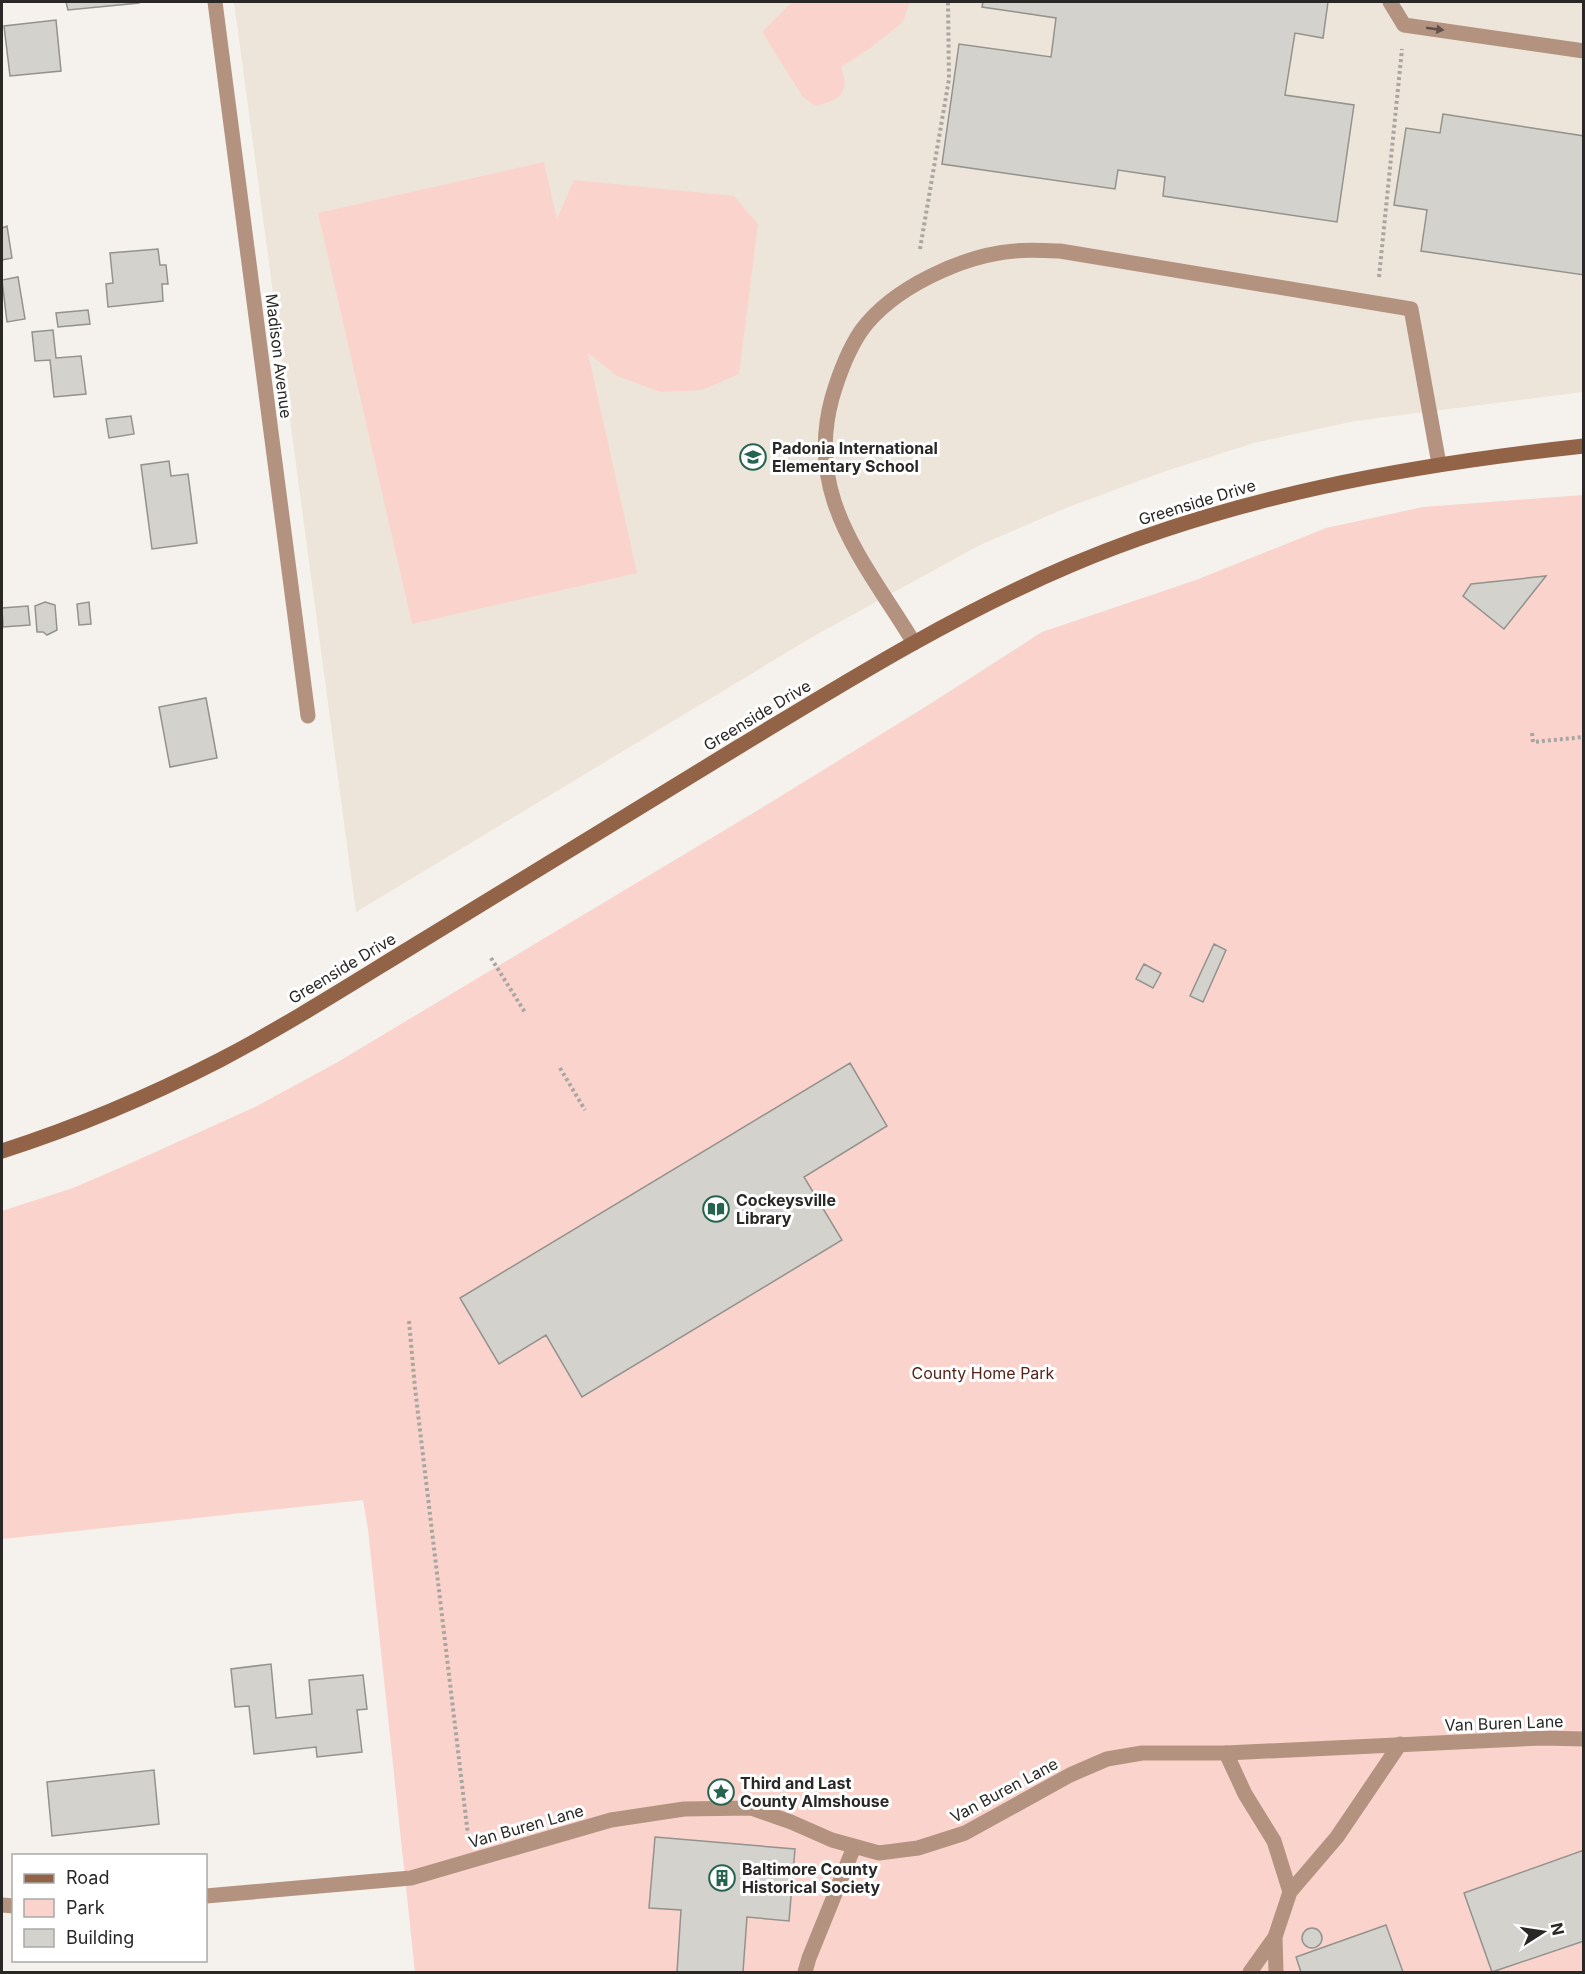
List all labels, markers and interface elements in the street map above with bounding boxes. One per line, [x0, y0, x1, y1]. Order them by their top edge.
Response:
one-way arrow [1426, 25, 1445, 34]
street label: Madison Avenue [261, 293, 297, 419]
place label: Padonia International Elementary School [772, 438, 938, 476]
school or university icon: Padonia International Elementary School [738, 442, 768, 472]
street label: Greenside Drive [1136, 475, 1258, 529]
street label: Greenside Drive [700, 675, 814, 755]
street label: Greenside Drive [285, 928, 399, 1008]
place label: Cockeysville Library [736, 1190, 836, 1228]
library icon: Cockeysville Library [701, 1194, 731, 1224]
park label: County Home Park [912, 1363, 1055, 1383]
street label: Van Buren Lane [1444, 1711, 1564, 1735]
street label: Van Buren Lane [947, 1753, 1061, 1827]
place label: Third and Last County Almshouse [740, 1773, 889, 1811]
place icon: Third and Last County Almshouse [706, 1777, 736, 1807]
street label: Van Buren Lane [466, 1800, 586, 1852]
legend [12, 1854, 207, 1962]
place label: Baltimore County Historical Society [742, 1859, 881, 1897]
building icon: Baltimore County Historical Society [707, 1863, 737, 1893]
text: Road [66, 1867, 109, 1888]
text: Park [66, 1897, 105, 1918]
north arrow [1513, 1902, 1573, 1962]
text: N [1547, 1921, 1569, 1937]
text: Building [66, 1927, 134, 1948]

